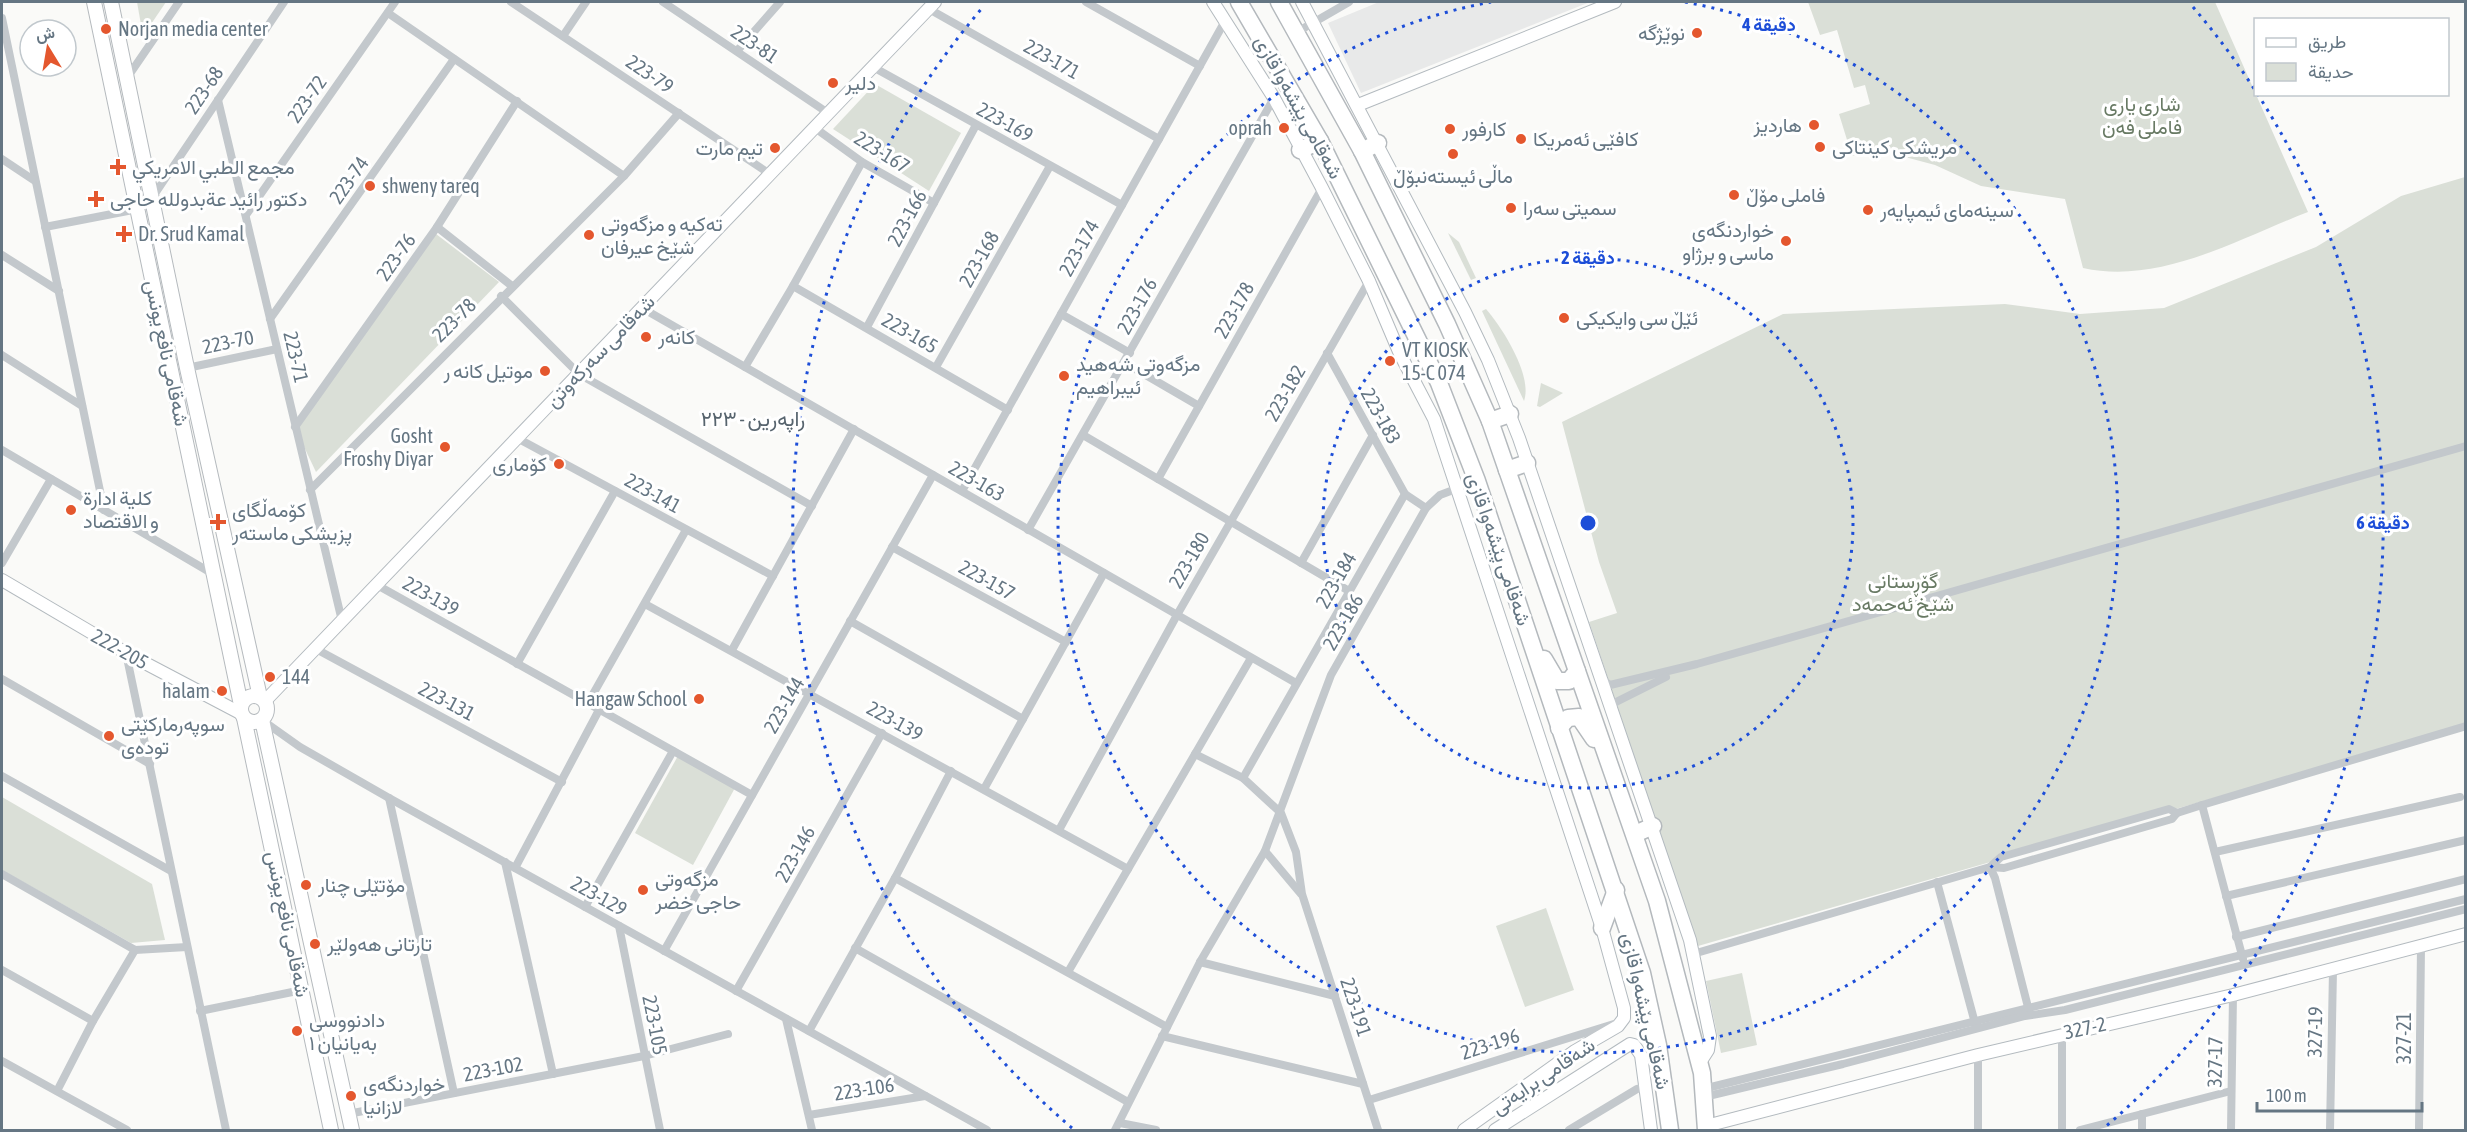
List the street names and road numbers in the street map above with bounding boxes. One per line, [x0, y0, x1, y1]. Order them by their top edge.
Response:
street label: 223-81 [727, 20, 783, 68]
street label: شەقامی پێشەوا قازی [1248, 31, 1348, 184]
street label: 223-171 [1020, 34, 1084, 83]
street label: 223-79 [622, 50, 678, 98]
street label: 223-68 [180, 62, 228, 118]
street label: 223-72 [282, 71, 331, 127]
street label: 223-169 [973, 97, 1037, 146]
street label: 223-167 [851, 126, 914, 177]
street label: 223-74 [324, 152, 373, 208]
street label: 223-166 [882, 186, 931, 250]
street label: 223-174 [1054, 216, 1103, 280]
street label: 223-168 [954, 227, 1003, 291]
street label: 223-76 [371, 229, 420, 285]
street label: 223-176 [1112, 274, 1161, 338]
street label: شەقامی نافع یونس [138, 278, 194, 429]
street label: 223-178 [1209, 278, 1258, 342]
street label: شەقامی سەرکەوتن [540, 290, 660, 413]
street label: 223-78 [427, 293, 480, 346]
street label: 223-165 [878, 308, 942, 358]
street label: 223-70 [200, 325, 256, 358]
street label: 223-71 [279, 329, 314, 385]
street label: 223-182 [1260, 361, 1310, 425]
street label: 223-183 [1357, 384, 1406, 448]
street label: 223-163 [945, 456, 1009, 506]
street label: 223-141 [621, 468, 685, 517]
street label: شەقامی پێشەوا قازی [1460, 469, 1536, 629]
street label: 223-180 [1164, 528, 1214, 592]
street label: 223-184 [1311, 548, 1361, 612]
street label: 223-157 [955, 555, 1019, 604]
street label: 223-139 [399, 571, 463, 620]
street label: 223-186 [1318, 590, 1368, 654]
street label: 222-205 [88, 624, 153, 674]
street label: 223-144 [759, 673, 809, 737]
street label: 223-131 [415, 676, 479, 725]
street label: 223-139 [863, 696, 927, 745]
street label: 223-146 [770, 822, 819, 886]
street label: شەقامی نافع یونس [259, 849, 315, 1000]
street label: 223-129 [567, 871, 631, 920]
street label: شەقامی پێشەوا قازی [1614, 930, 1676, 1092]
street label: 223-191 [1336, 975, 1377, 1039]
street label: 223-105 [638, 993, 673, 1057]
street label: 327-19 [2303, 1006, 2326, 1058]
street label: 327-2 [2062, 1012, 2108, 1044]
street label: 327-21 [2392, 1012, 2415, 1064]
street label: 223-196 [1458, 1023, 1522, 1064]
street label: شەقامی برایەتی [1487, 1033, 1600, 1120]
street label: 327-17 [2203, 1036, 2226, 1088]
street label: 223-102 [461, 1051, 525, 1086]
street label: 223-106 [832, 1072, 896, 1105]

